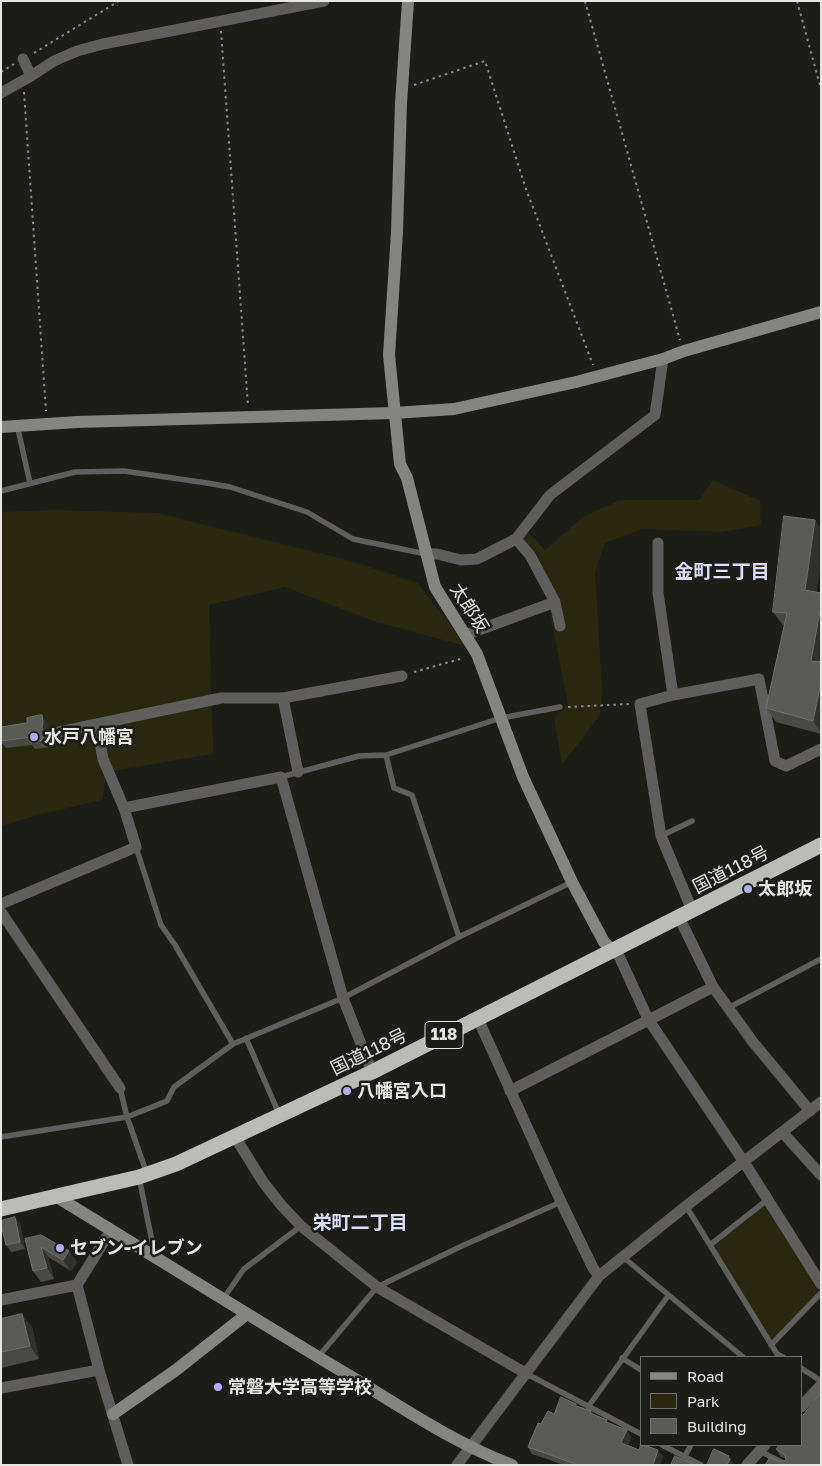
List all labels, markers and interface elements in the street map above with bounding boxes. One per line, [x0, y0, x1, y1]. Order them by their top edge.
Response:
district label: 金町三丁目 [675, 561, 769, 583]
street label: 太郎坂 [446, 579, 492, 637]
place label: 水戸八幡宮 [44, 726, 134, 748]
marker: 水戸八幡宮 [28, 731, 40, 743]
street label: 国道118号 [689, 842, 773, 898]
place label: 太郎坂 [758, 878, 812, 900]
marker: 太郎坂 [742, 883, 754, 895]
road number: 118 [425, 1022, 463, 1048]
street label: 国道118号 [327, 1024, 411, 1080]
place label: 八幡宮入口 [357, 1080, 447, 1102]
marker: 八幡宮入口 [341, 1085, 353, 1097]
district label: 栄町二丁目 [313, 1212, 407, 1234]
place label: セブン-イレブン [70, 1237, 203, 1259]
marker: セブン-イレブン [54, 1242, 66, 1254]
legend [640, 1356, 802, 1446]
text: Road [687, 1367, 724, 1385]
place label: 常磐大学高等学校 [228, 1376, 372, 1398]
marker: 常磐大学高等学校 [212, 1381, 224, 1393]
text: Park [687, 1392, 719, 1410]
text: Building [687, 1417, 747, 1435]

